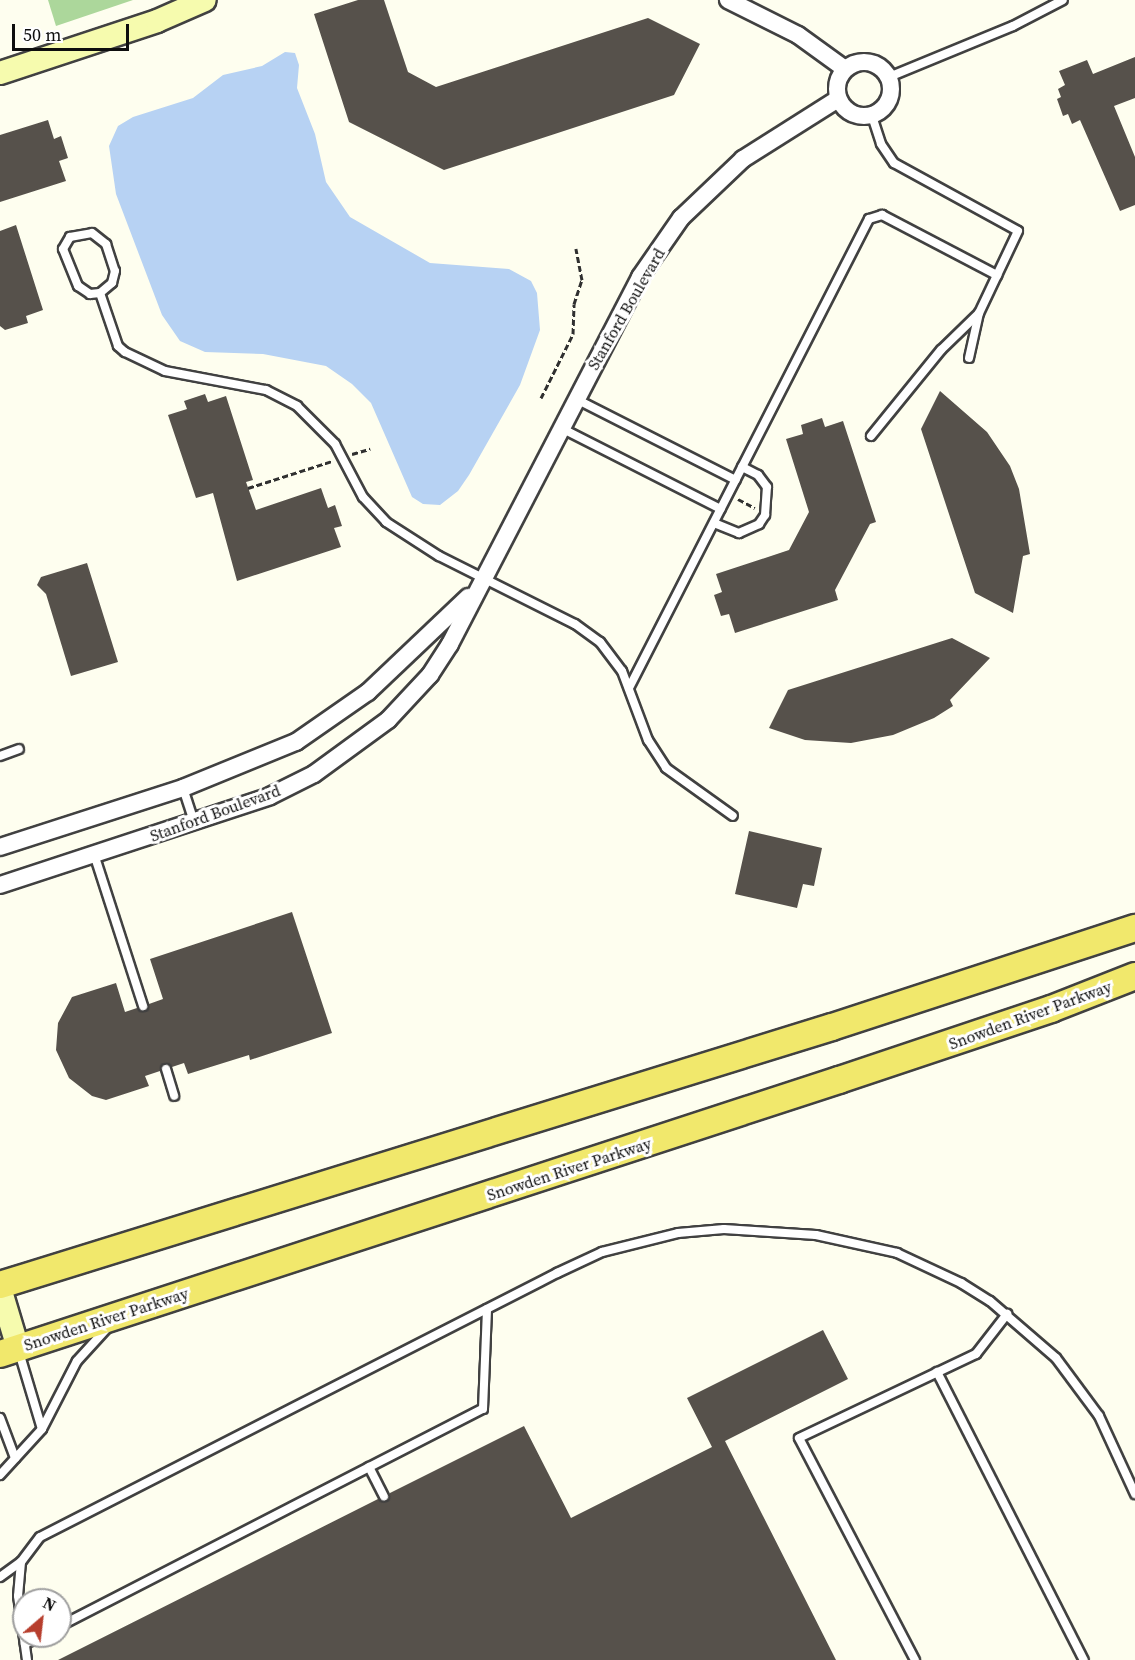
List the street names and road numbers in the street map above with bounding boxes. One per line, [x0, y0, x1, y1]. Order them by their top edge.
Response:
street label: Stanford Boulevard [583, 245, 669, 373]
street label: Stanford Boulevard [147, 781, 283, 845]
street label: Snowden River Parkway [946, 977, 1114, 1053]
street label: Snowden River Parkway [484, 1133, 654, 1205]
street label: Snowden River Parkway [21, 1283, 191, 1355]

